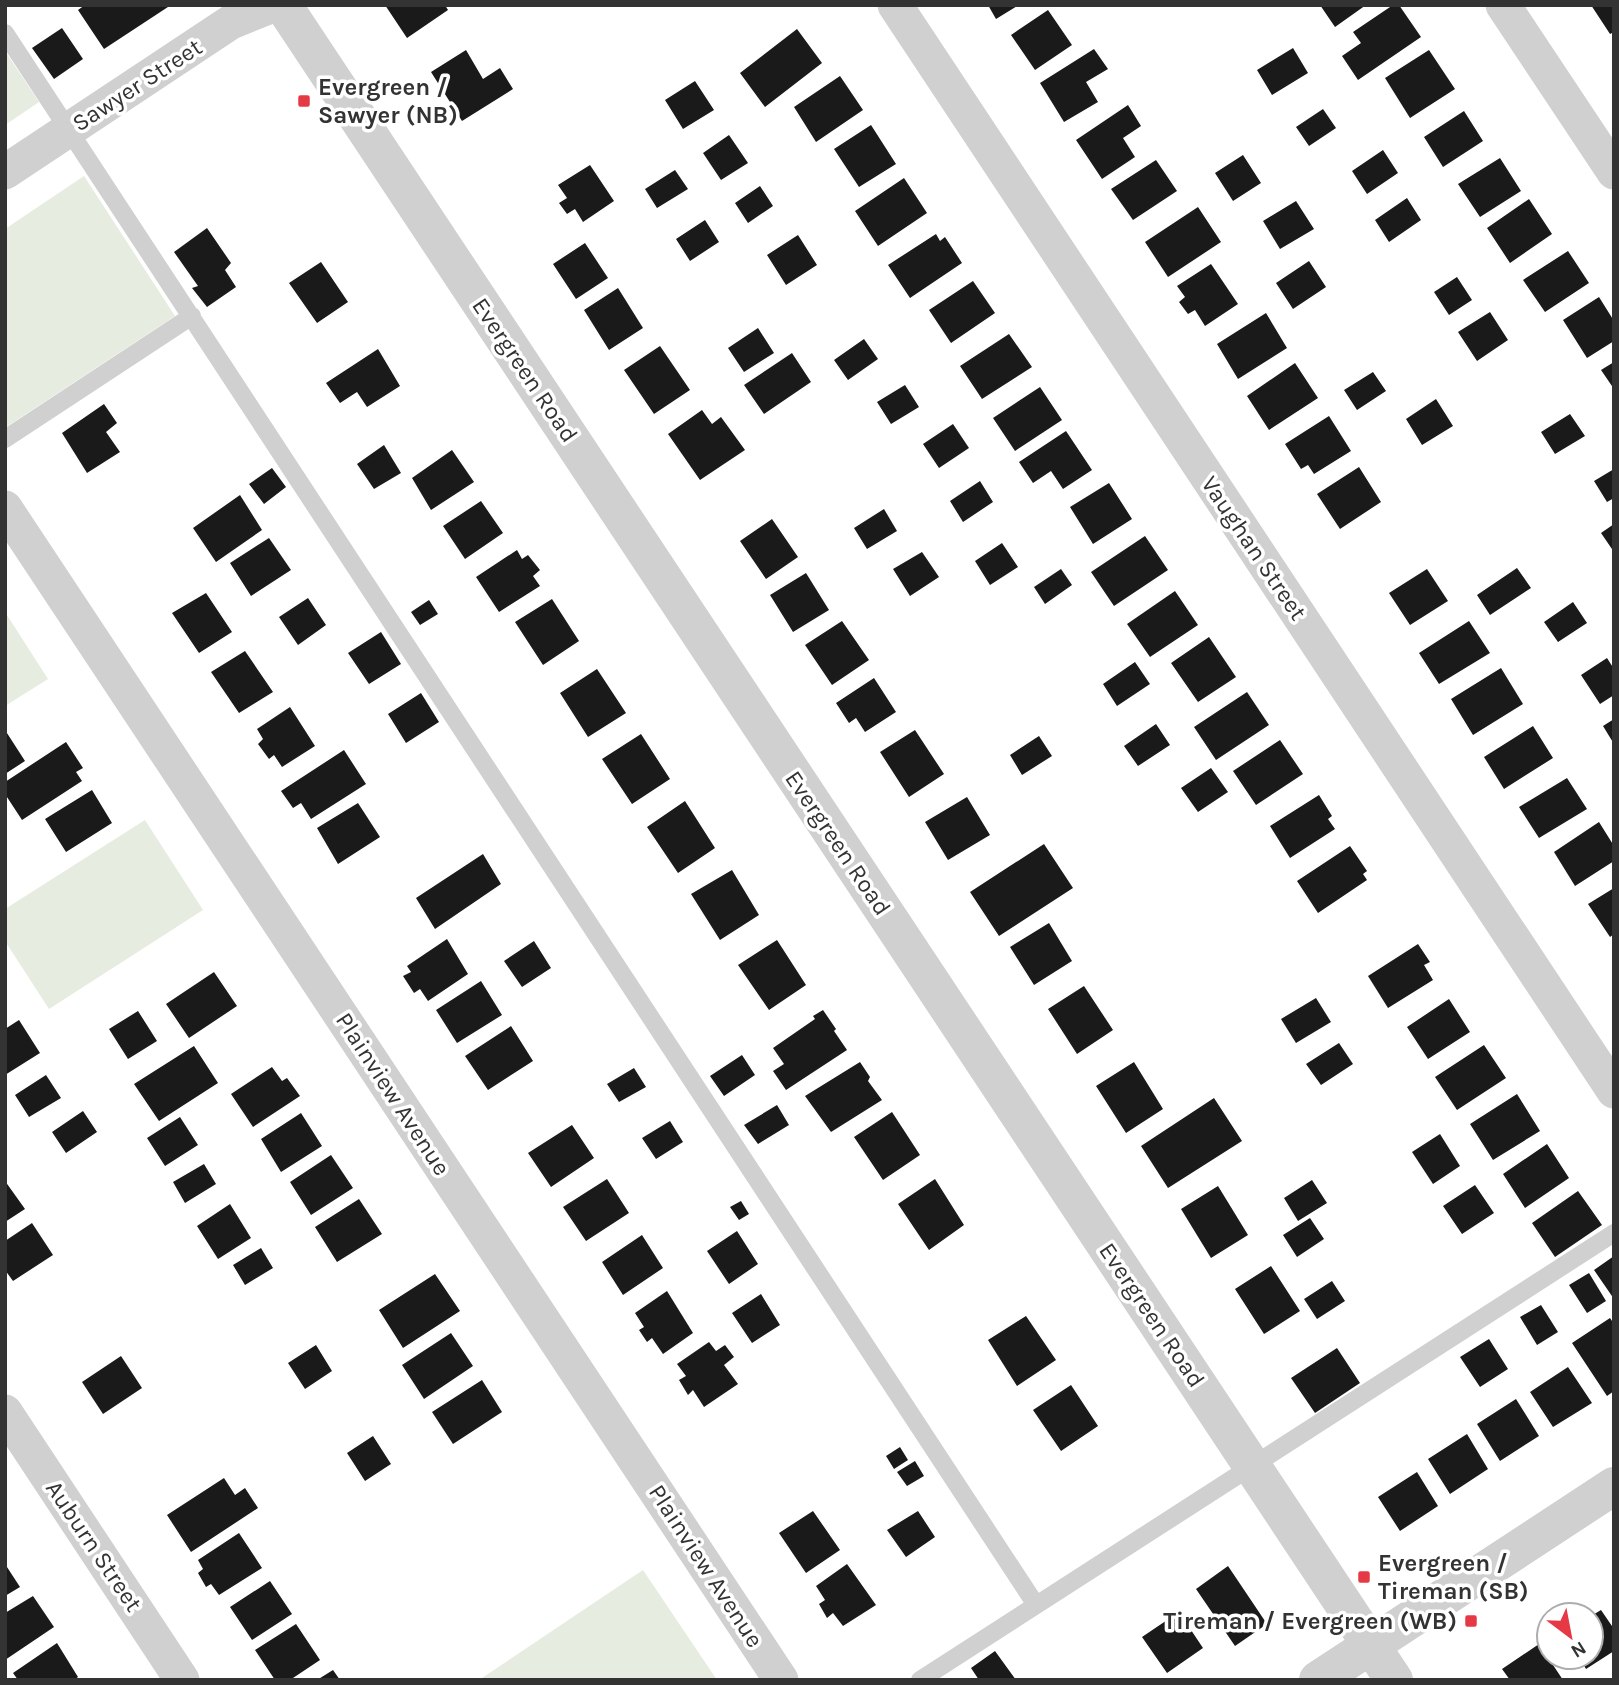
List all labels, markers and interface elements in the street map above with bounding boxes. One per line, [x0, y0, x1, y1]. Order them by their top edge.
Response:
street label: Sawyer Street [67, 33, 207, 137]
place label: Evergreen / Sawyer (NB) [318, 73, 458, 129]
marker: Evergreen / Sawyer (NB) [296, 93, 312, 109]
street label: Evergreen Road [466, 292, 584, 448]
street label: Vaughan Street [1195, 471, 1313, 625]
street label: Evergreen Road [779, 765, 897, 921]
street label: Plainview Avenue [330, 1007, 456, 1181]
street label: Evergreen Road [1093, 1237, 1211, 1393]
street label: Auburn Street [40, 1475, 148, 1617]
street label: Plainview Avenue [643, 1479, 769, 1653]
place label: Evergreen / Tireman (SB) [1378, 1549, 1529, 1605]
marker: Evergreen / Tireman (SB) [1356, 1569, 1372, 1585]
north arrow [1535, 1601, 1605, 1671]
place label: Tireman / Evergreen (WB) [1163, 1607, 1457, 1635]
marker: Tireman / Evergreen (WB) [1463, 1613, 1479, 1629]
text: N [1567, 1637, 1590, 1663]

